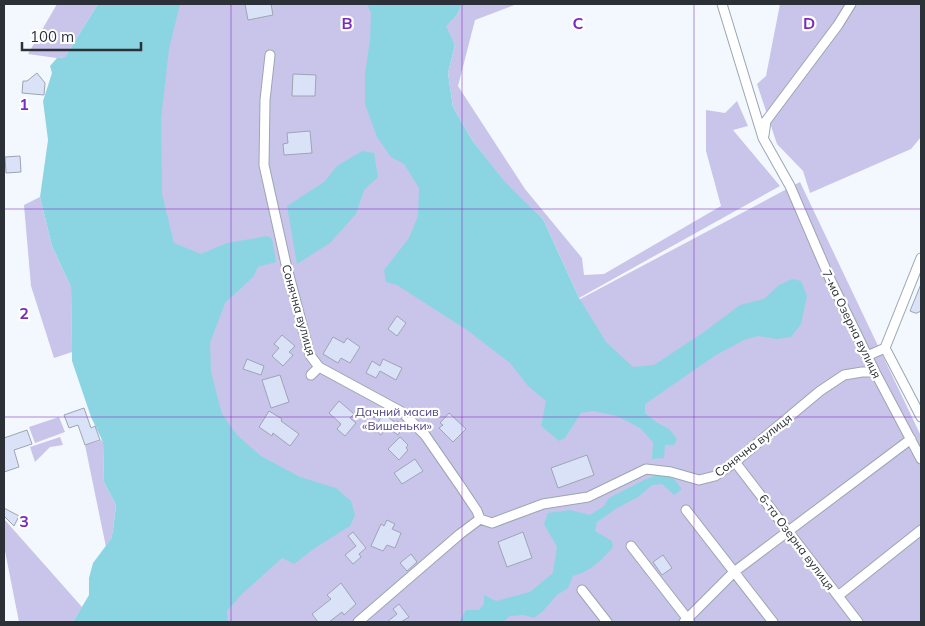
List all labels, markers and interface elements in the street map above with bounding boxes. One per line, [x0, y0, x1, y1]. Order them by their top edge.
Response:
text: B [341, 13, 353, 33]
text: C [573, 13, 584, 33]
text: D [803, 13, 815, 33]
scale bar [22, 20, 141, 52]
text: 100 m [30, 27, 74, 46]
text: 1 [19, 94, 29, 114]
street label: Сонячна вулиця [279, 263, 319, 357]
street label: 7-ма Озерна вулиця [819, 267, 885, 381]
text: 2 [19, 303, 29, 323]
park label: Дачний масив «Вишеньки» [355, 404, 439, 433]
street label: Сонячна вулиця [711, 410, 795, 480]
street label: 6-та Озерна вулиця [756, 491, 838, 593]
text: 3 [19, 511, 29, 531]

